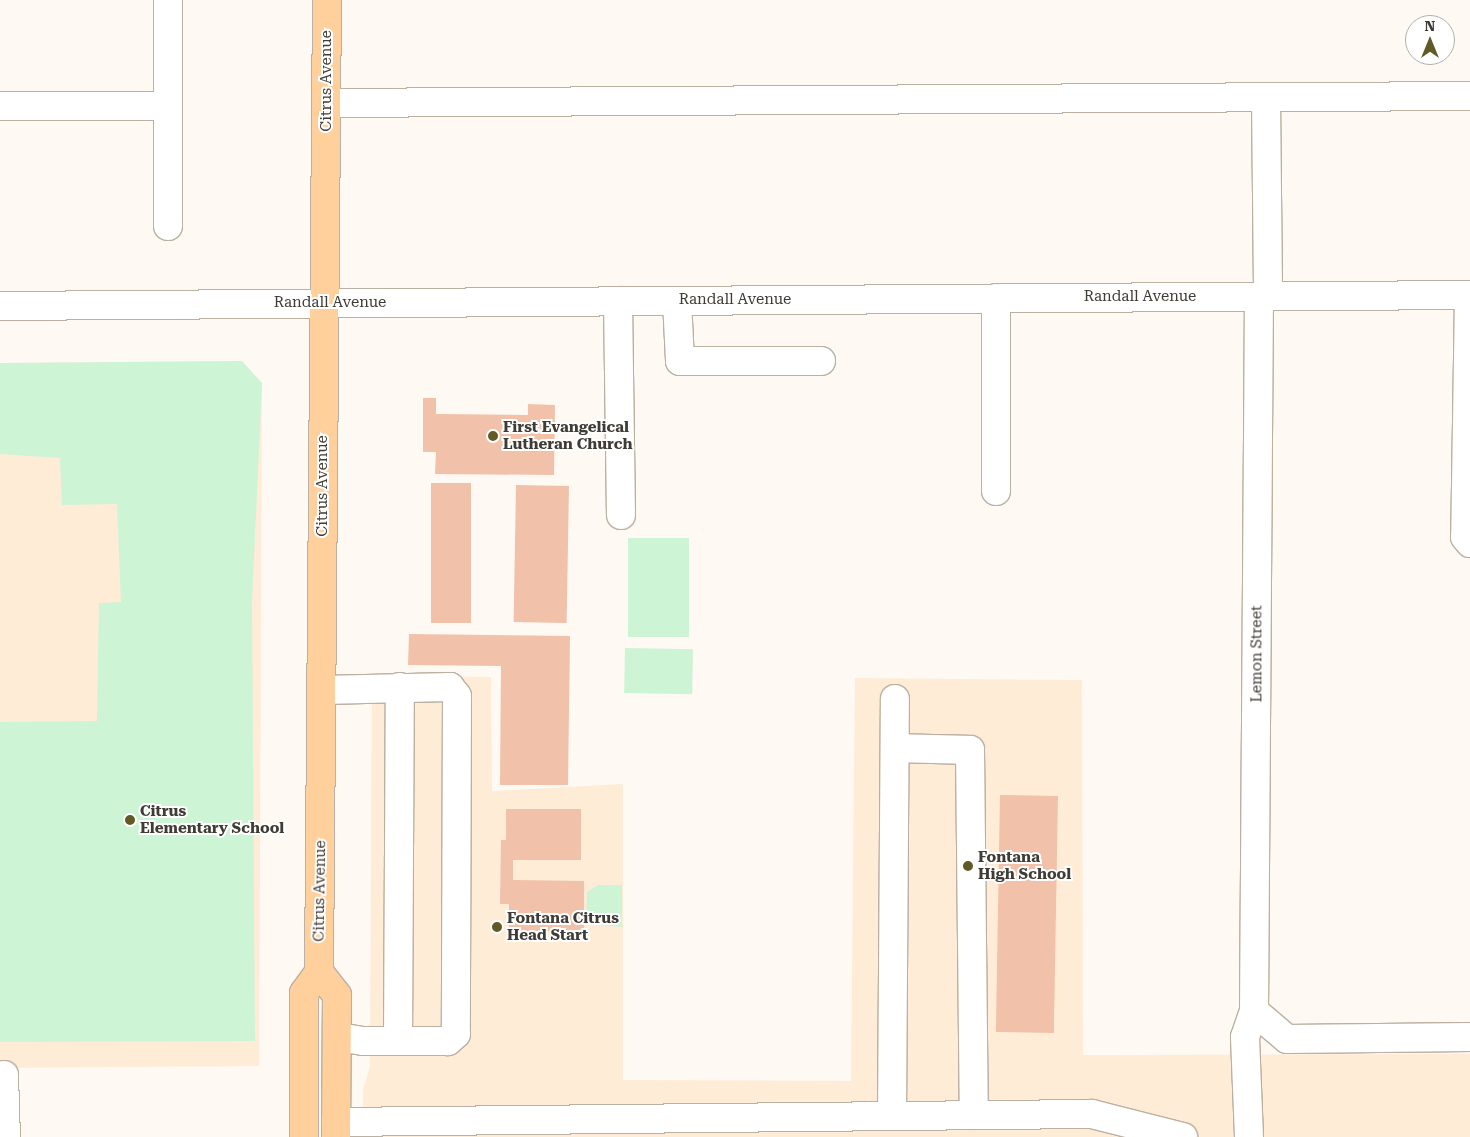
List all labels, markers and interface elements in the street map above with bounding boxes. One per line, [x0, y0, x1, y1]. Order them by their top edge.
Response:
north arrow [1405, 15, 1455, 65]
text: N [1425, 18, 1435, 34]
street label: Citrus Avenue [318, 30, 336, 132]
street label: Randall Avenue [1084, 288, 1196, 306]
street label: Randall Avenue [679, 291, 791, 309]
street label: Randall Avenue [274, 294, 386, 312]
place label: First Evangelical Lutheran Church [503, 418, 632, 453]
marker: First Evangelical Lutheran Church [487, 430, 499, 442]
street label: Citrus Avenue [314, 435, 332, 537]
street label: Lemon Street [1248, 606, 1266, 702]
place label: Citrus Elementary School [140, 802, 284, 837]
marker: Citrus Elementary School [124, 814, 136, 826]
street label: Citrus Avenue [310, 840, 330, 942]
place label: Fontana High School [978, 848, 1071, 883]
marker: Fontana High School [962, 860, 974, 872]
place label: Fontana Citrus Head Start [507, 909, 619, 944]
marker: Fontana Citrus Head Start [491, 921, 503, 933]

